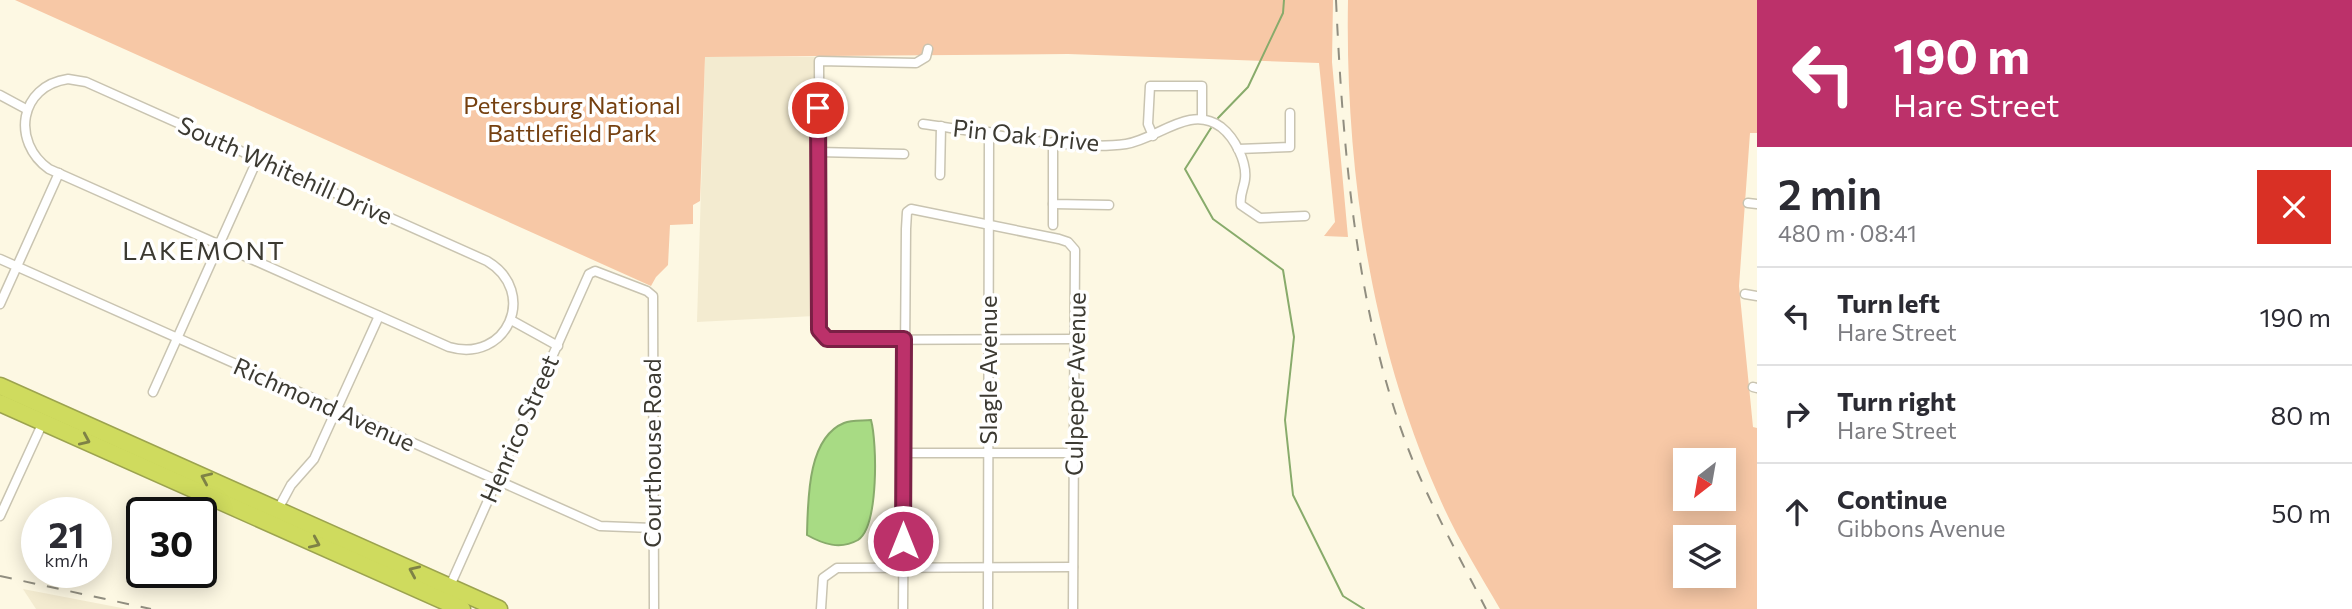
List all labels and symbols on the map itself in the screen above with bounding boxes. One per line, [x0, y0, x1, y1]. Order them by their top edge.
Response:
pin [788, 78, 848, 138]
park label: Petersburg National Battlefield Park [463, 90, 681, 147]
street label: South Whitehill Drive [174, 109, 397, 230]
street label: Pin Oak Drive [951, 112, 1101, 157]
district label: LAKEMONT [122, 234, 286, 265]
street label: Culpeper Avenue [1058, 292, 1091, 476]
street label: Slagle Avenue [973, 295, 1002, 445]
street label: Henrico Street [473, 350, 564, 507]
street label: Richmond Avenue [229, 351, 420, 457]
street label: Courthouse Road [637, 358, 666, 548]
one-way arrow [78, 432, 90, 446]
north arrow [1673, 448, 1736, 511]
one-way arrow [201, 472, 213, 486]
speed limit sign: 30 [126, 497, 217, 588]
position arrow [866, 504, 940, 578]
one-way arrow [308, 535, 320, 549]
one-way arrow [409, 565, 421, 579]

